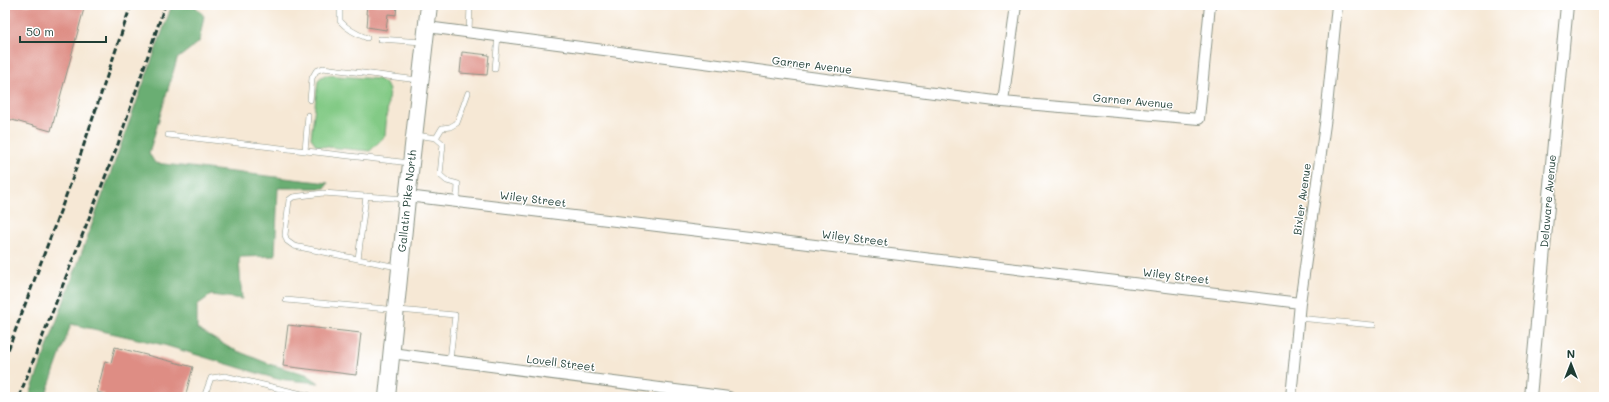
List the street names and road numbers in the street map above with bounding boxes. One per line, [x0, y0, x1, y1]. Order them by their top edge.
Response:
street label: Garner Avenue [771, 52, 853, 77]
street label: Garner Avenue [1092, 90, 1174, 111]
street label: Gallatin Pike North [394, 149, 419, 253]
street label: Delaware Avenue [1536, 154, 1559, 248]
street label: Bixler Avenue [1289, 162, 1314, 236]
street label: Wiley Street [499, 187, 567, 210]
street label: Wiley Street [821, 226, 889, 249]
street label: Wiley Street [1142, 264, 1210, 287]
street label: Lovell Street [526, 351, 596, 374]

